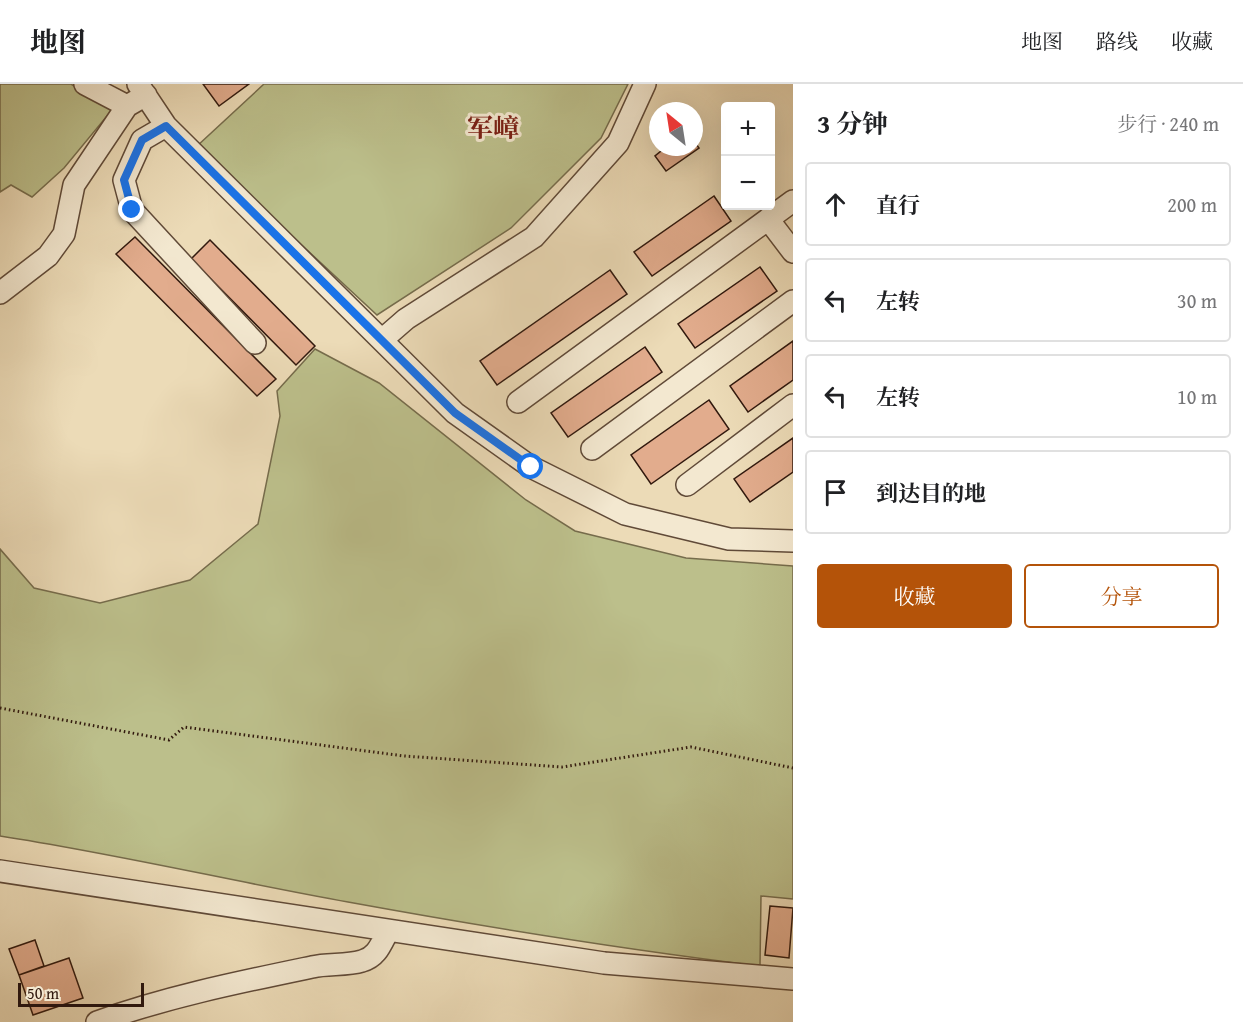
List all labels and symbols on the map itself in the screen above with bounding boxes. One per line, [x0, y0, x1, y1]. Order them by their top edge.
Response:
north arrow [649, 102, 703, 156]
district label: 军嶂 [467, 108, 519, 147]
route end [118, 196, 144, 222]
route start [517, 453, 543, 479]
scale bar [18, 980, 144, 1008]

